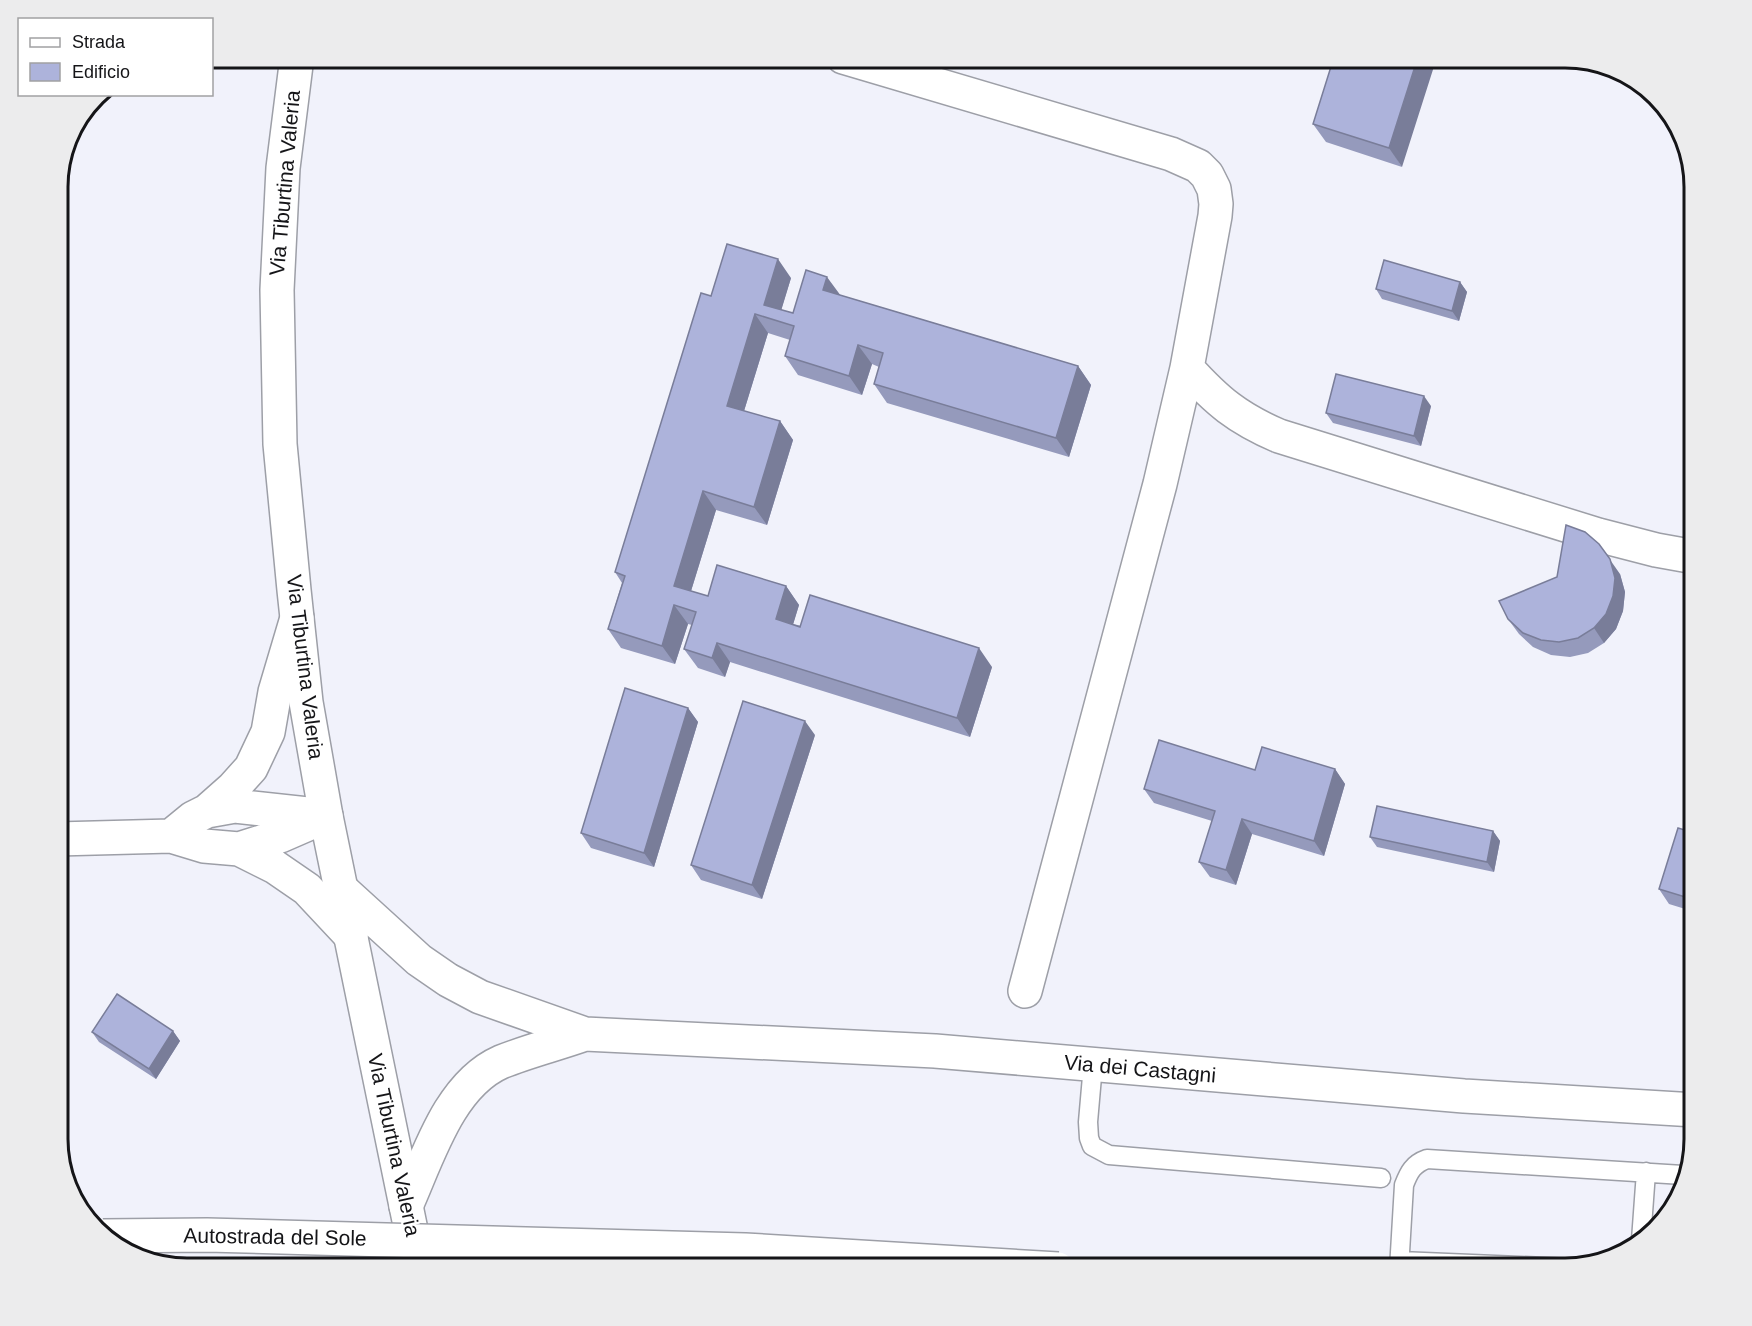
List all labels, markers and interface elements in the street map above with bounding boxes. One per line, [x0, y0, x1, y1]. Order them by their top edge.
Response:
legend [18, 18, 213, 96]
text: Strada [72, 32, 126, 52]
text: Edificio [72, 62, 130, 82]
street label: Via Tiburtina Valeria [265, 89, 304, 277]
street label: Via Tiburtina Valeria [283, 573, 328, 761]
street label: Via dei Castagni [1063, 1050, 1217, 1087]
street label: Via Tiburtina Valeria [364, 1052, 425, 1239]
street label: Autostrada del Sole [183, 1223, 367, 1250]

